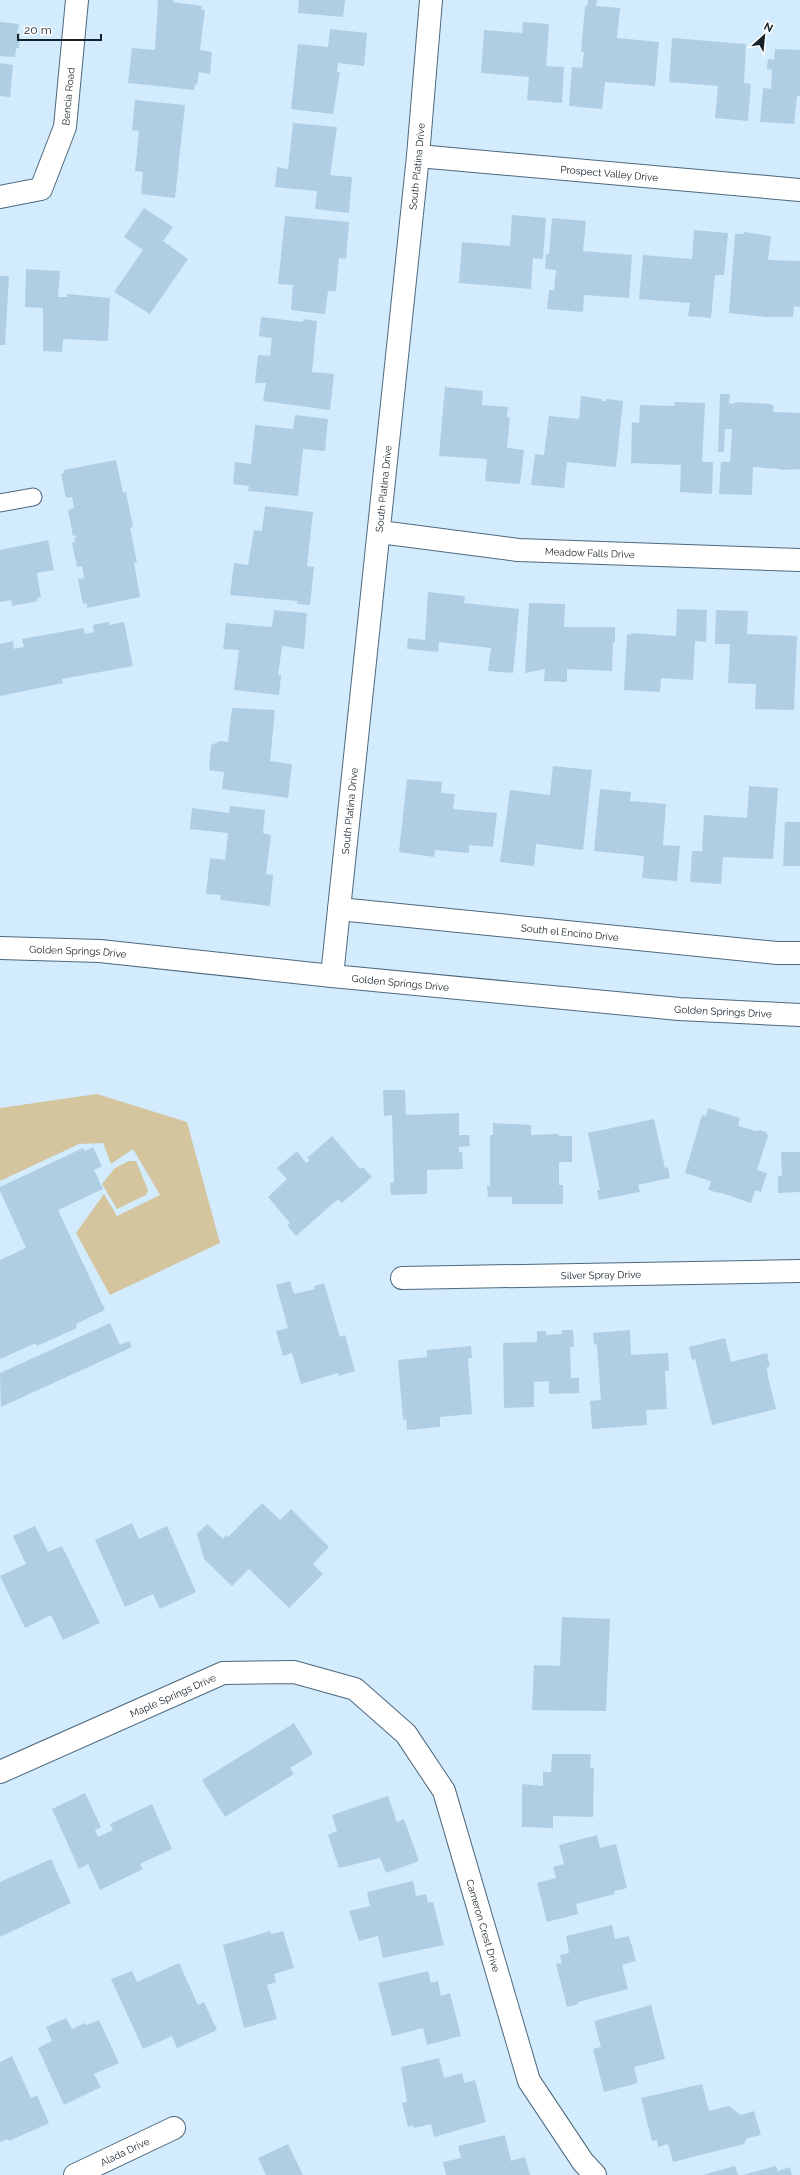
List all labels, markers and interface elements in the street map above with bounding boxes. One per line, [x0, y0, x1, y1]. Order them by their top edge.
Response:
scale bar [18, 16, 101, 42]
north arrow [744, 16, 784, 56]
text: N [762, 20, 775, 35]
text: 20 m [24, 23, 52, 37]
street label: Bencia Road [60, 67, 77, 126]
street label: South Platina Drive [407, 122, 427, 211]
street label: Prospect Valley Drive [560, 164, 659, 183]
street label: South Platina Drive [374, 445, 394, 533]
street label: Meadow Falls Drive [545, 546, 635, 560]
street label: South Platina Drive [340, 767, 360, 855]
street label: South el Encino Drive [520, 922, 619, 943]
street label: Golden Springs Drive [29, 944, 127, 960]
street label: Golden Springs Drive [351, 973, 450, 993]
street label: Golden Springs Drive [674, 1004, 772, 1020]
street label: Silver Spray Drive [561, 1269, 641, 1281]
street label: Maple Springs Drive [128, 1672, 218, 1720]
street label: Cameron Crest Drive [464, 1878, 502, 1973]
street label: Alada Drive [99, 2135, 151, 2168]

